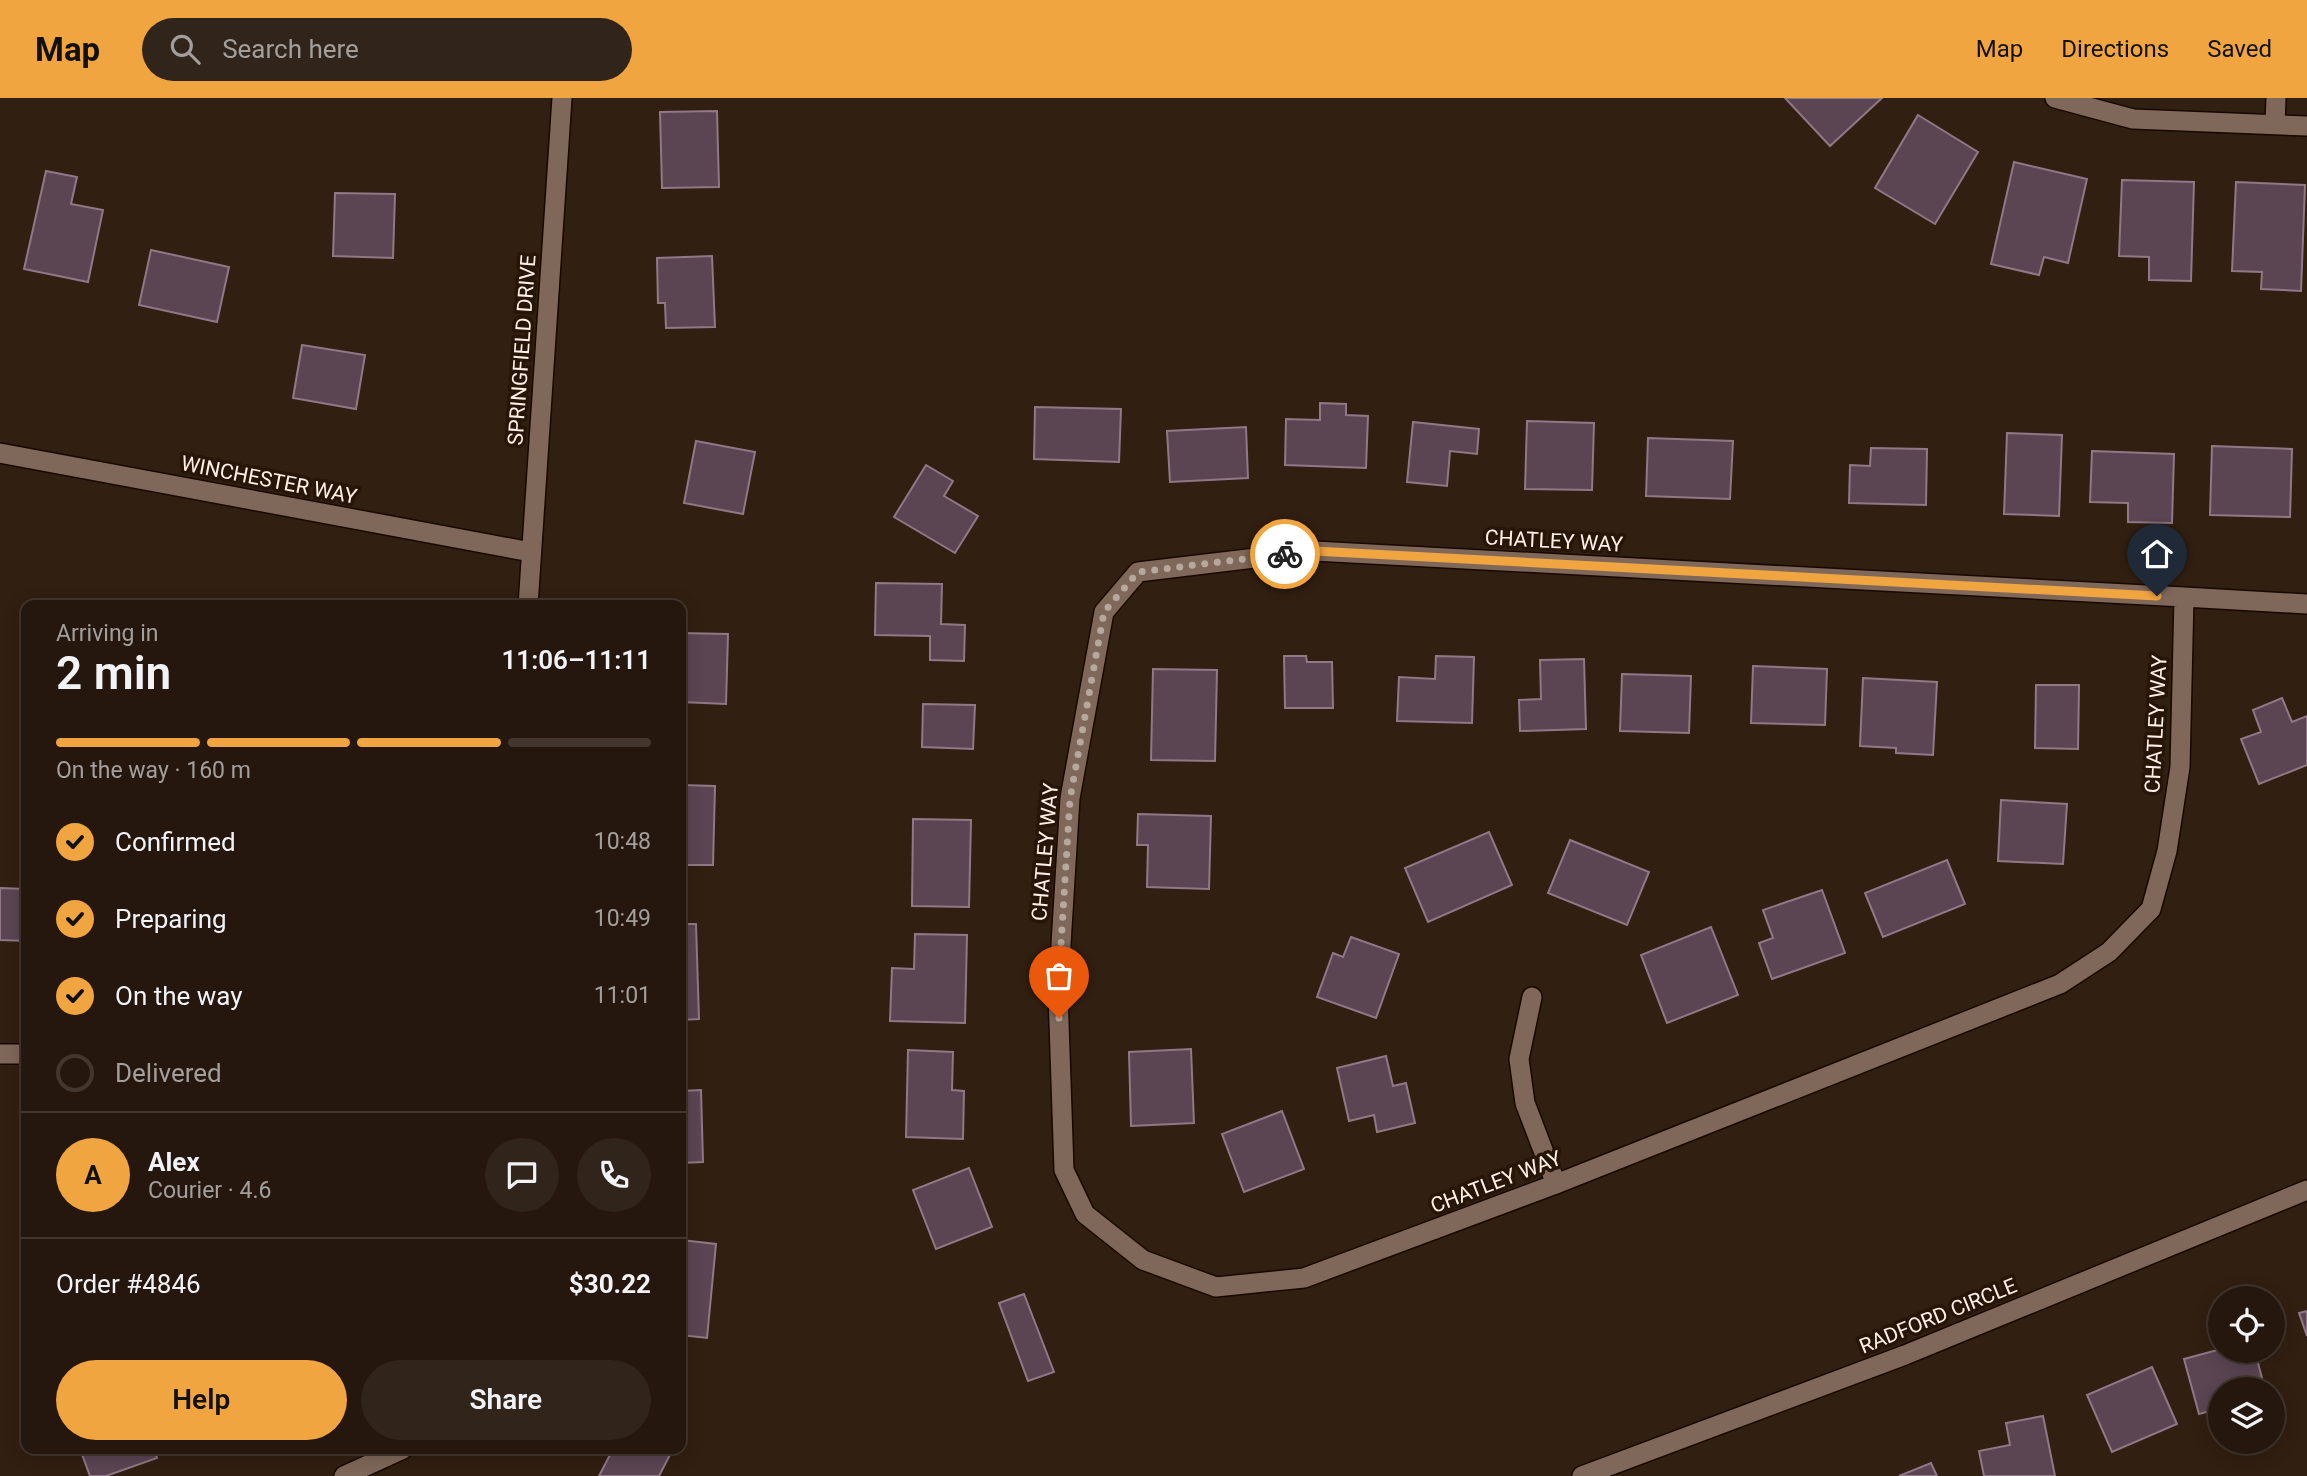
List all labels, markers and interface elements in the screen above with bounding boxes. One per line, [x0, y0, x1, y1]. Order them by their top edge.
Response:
search box [142, 18, 632, 81]
text: Map [35, 30, 100, 69]
icon: search [166, 30, 204, 68]
text: Search here [222, 34, 359, 64]
text: Map [1976, 35, 2023, 63]
text: Directions [2061, 35, 2169, 63]
text: Saved [2207, 35, 2272, 63]
street label: SPRINGFIELD DRIVE [503, 254, 541, 446]
street label: WINCHESTER WAY [179, 451, 359, 509]
courier [1250, 519, 1320, 589]
pin [2127, 524, 2187, 596]
street label: CHATLEY WAY [1484, 525, 1624, 557]
icon: bike [1266, 535, 1304, 573]
icon: home [2138, 535, 2176, 573]
text: Arriving in [56, 620, 159, 647]
text: 11:06–11:11 [501, 645, 651, 675]
text: 2 min [56, 646, 171, 700]
street label: CHATLEY WAY [2140, 654, 2172, 794]
text: On the way · 160 m [56, 757, 251, 784]
street label: CHATLEY WAY [1027, 782, 1063, 922]
icon: check [56, 823, 94, 861]
text: Confirmed [115, 827, 236, 857]
text: 10:48 [594, 828, 651, 855]
icon: check [56, 900, 94, 938]
text: Preparing [115, 904, 227, 934]
text: 10:49 [594, 905, 651, 932]
pin [1029, 946, 1089, 1018]
icon: bag [1040, 957, 1078, 995]
icon: check [56, 977, 94, 1015]
text: On the way [115, 981, 243, 1011]
text: 11:01 [594, 982, 651, 1009]
text: Delivered [115, 1058, 222, 1088]
button: chat [485, 1138, 559, 1212]
button: phone [577, 1138, 651, 1212]
street label: CHATLEY WAY [1427, 1146, 1565, 1218]
text: Alex [148, 1147, 200, 1177]
text: A [84, 1160, 102, 1190]
text: Courier · 4.6 [148, 1177, 271, 1204]
text: Order #4846 [56, 1269, 201, 1299]
text: $30.22 [569, 1269, 651, 1299]
street label: RADFORD CIRCLE [1856, 1273, 2020, 1359]
map controls [2208, 1286, 2285, 1454]
button: locate [2208, 1286, 2285, 1363]
button: Help [56, 1360, 347, 1440]
button: Share [361, 1360, 651, 1440]
button: layers [2208, 1377, 2285, 1454]

